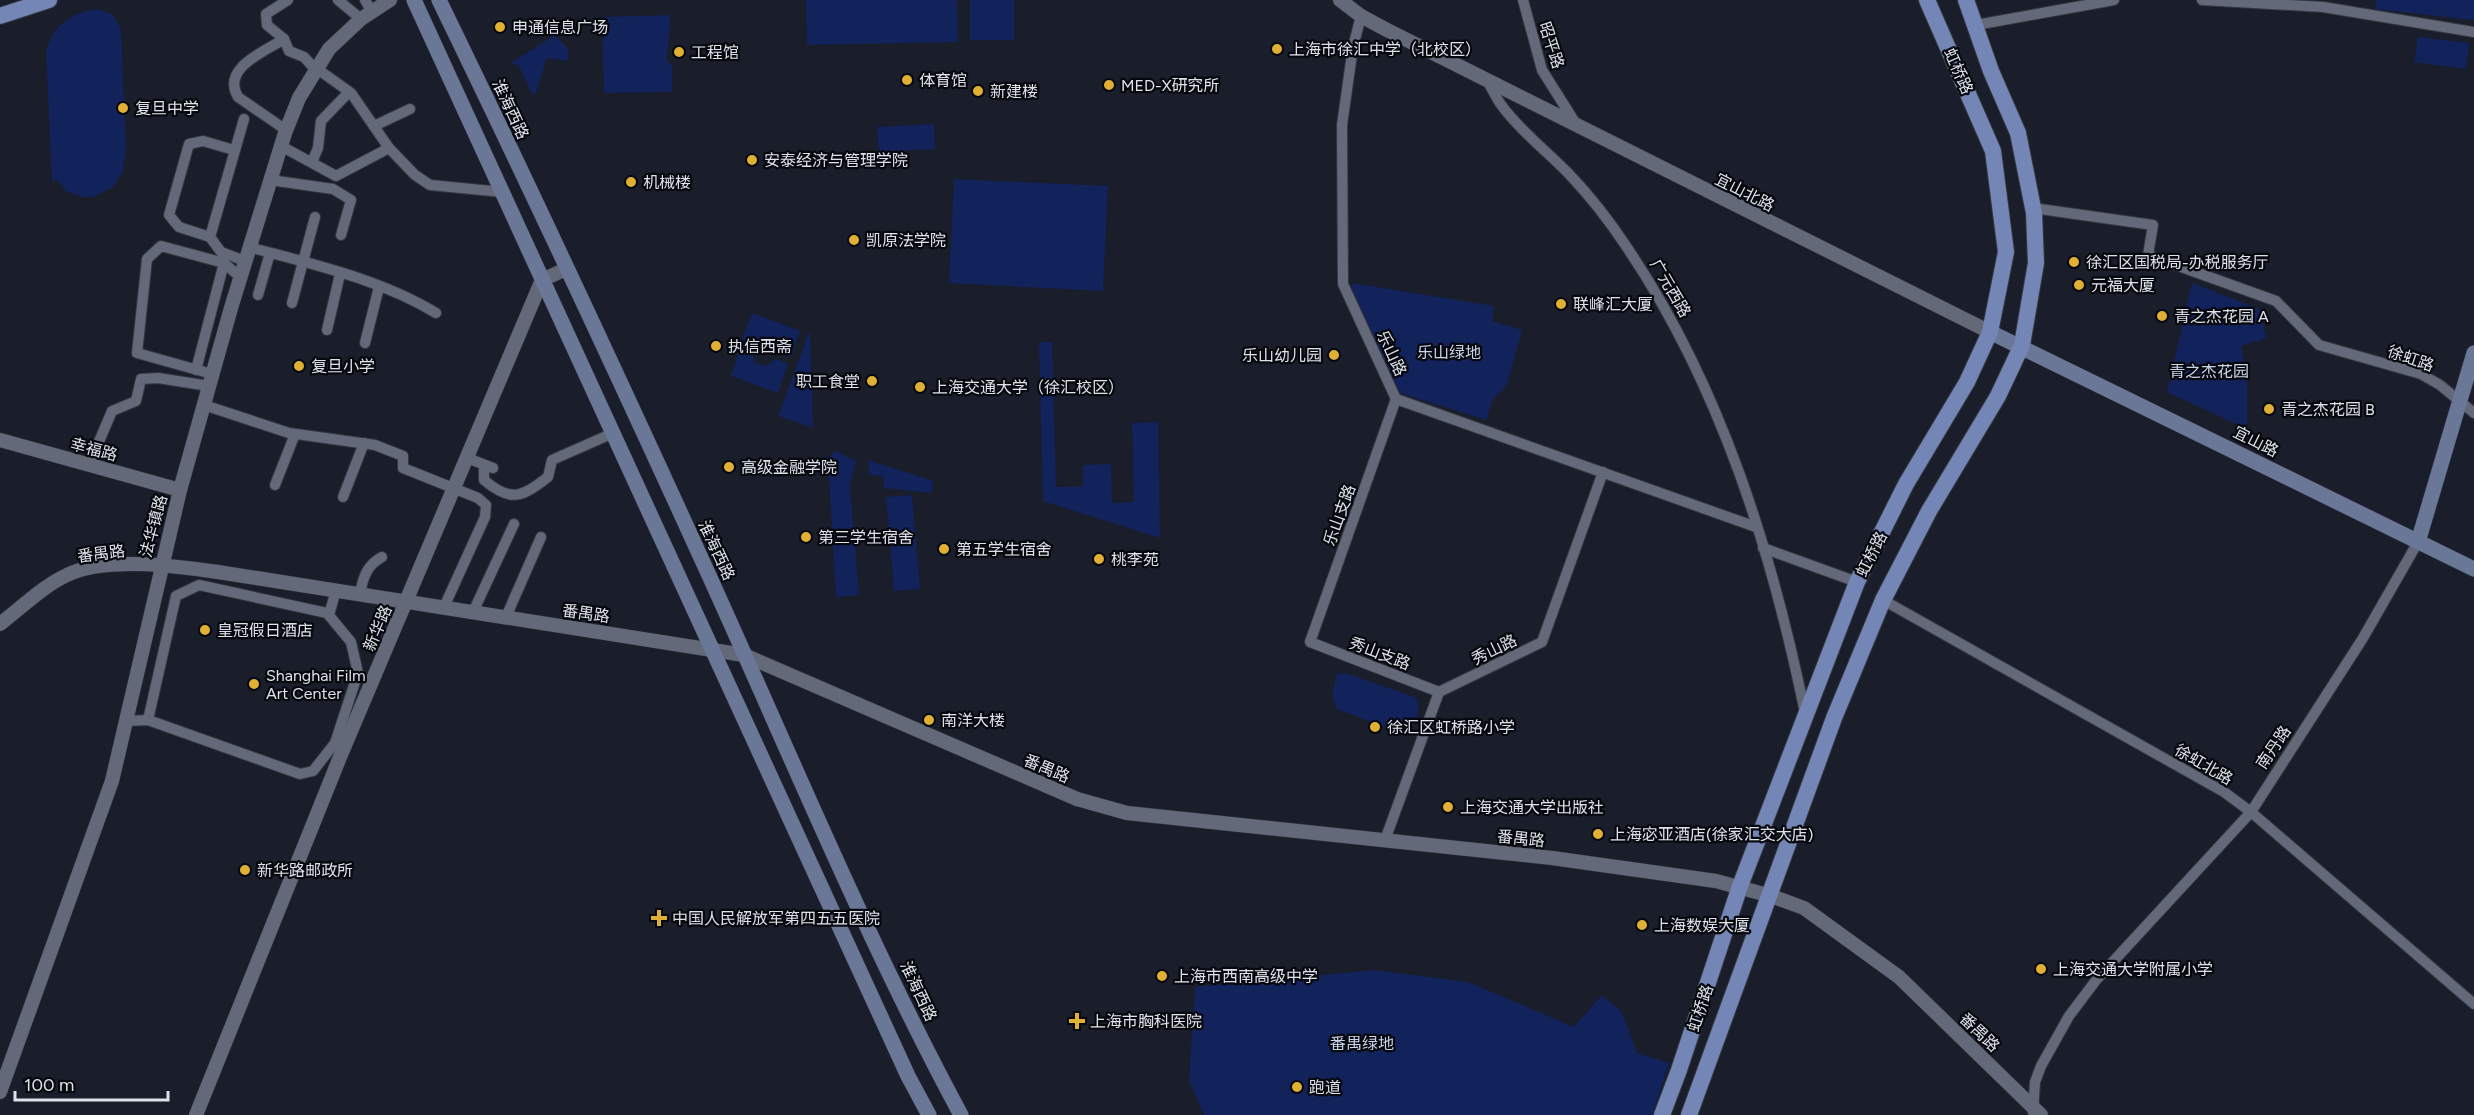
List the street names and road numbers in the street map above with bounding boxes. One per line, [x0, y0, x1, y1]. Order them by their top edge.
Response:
street label: 昭平路 [1535, 19, 1568, 71]
street label: 虹桥路 [1940, 45, 1977, 97]
street label: 淮海西路 [488, 76, 533, 142]
street label: 宜山北路 [1712, 169, 1778, 215]
street label: 广元西路 [1646, 256, 1695, 321]
street label: 乐山路 [1373, 327, 1410, 379]
street label: 徐虹路 [2385, 342, 2437, 375]
street label: 宜山路 [2230, 422, 2281, 461]
street label: 幸福路 [68, 434, 120, 465]
street label: 乐山支路 [1320, 482, 1359, 548]
street label: 法华镇路 [136, 493, 171, 560]
street label: 淮海西路 [694, 517, 739, 583]
street label: 虹桥路 [1852, 529, 1891, 580]
street label: 番禺路 [76, 541, 126, 566]
street label: 番禺路 [561, 601, 611, 626]
street label: 新华路 [359, 602, 396, 654]
street label: 秀山路 [1468, 630, 1520, 669]
street label: 秀山支路 [1347, 633, 1413, 674]
street label: 南丹路 [2252, 722, 2295, 772]
street label: 徐虹北路 [2171, 740, 2236, 789]
street label: 番禺路 [1021, 750, 1073, 787]
street label: 番禺路 [1496, 827, 1546, 850]
street label: 淮海西路 [896, 958, 941, 1024]
street label: 虹桥路 [1684, 982, 1717, 1034]
street label: 番禺路 [1956, 1009, 2004, 1056]

